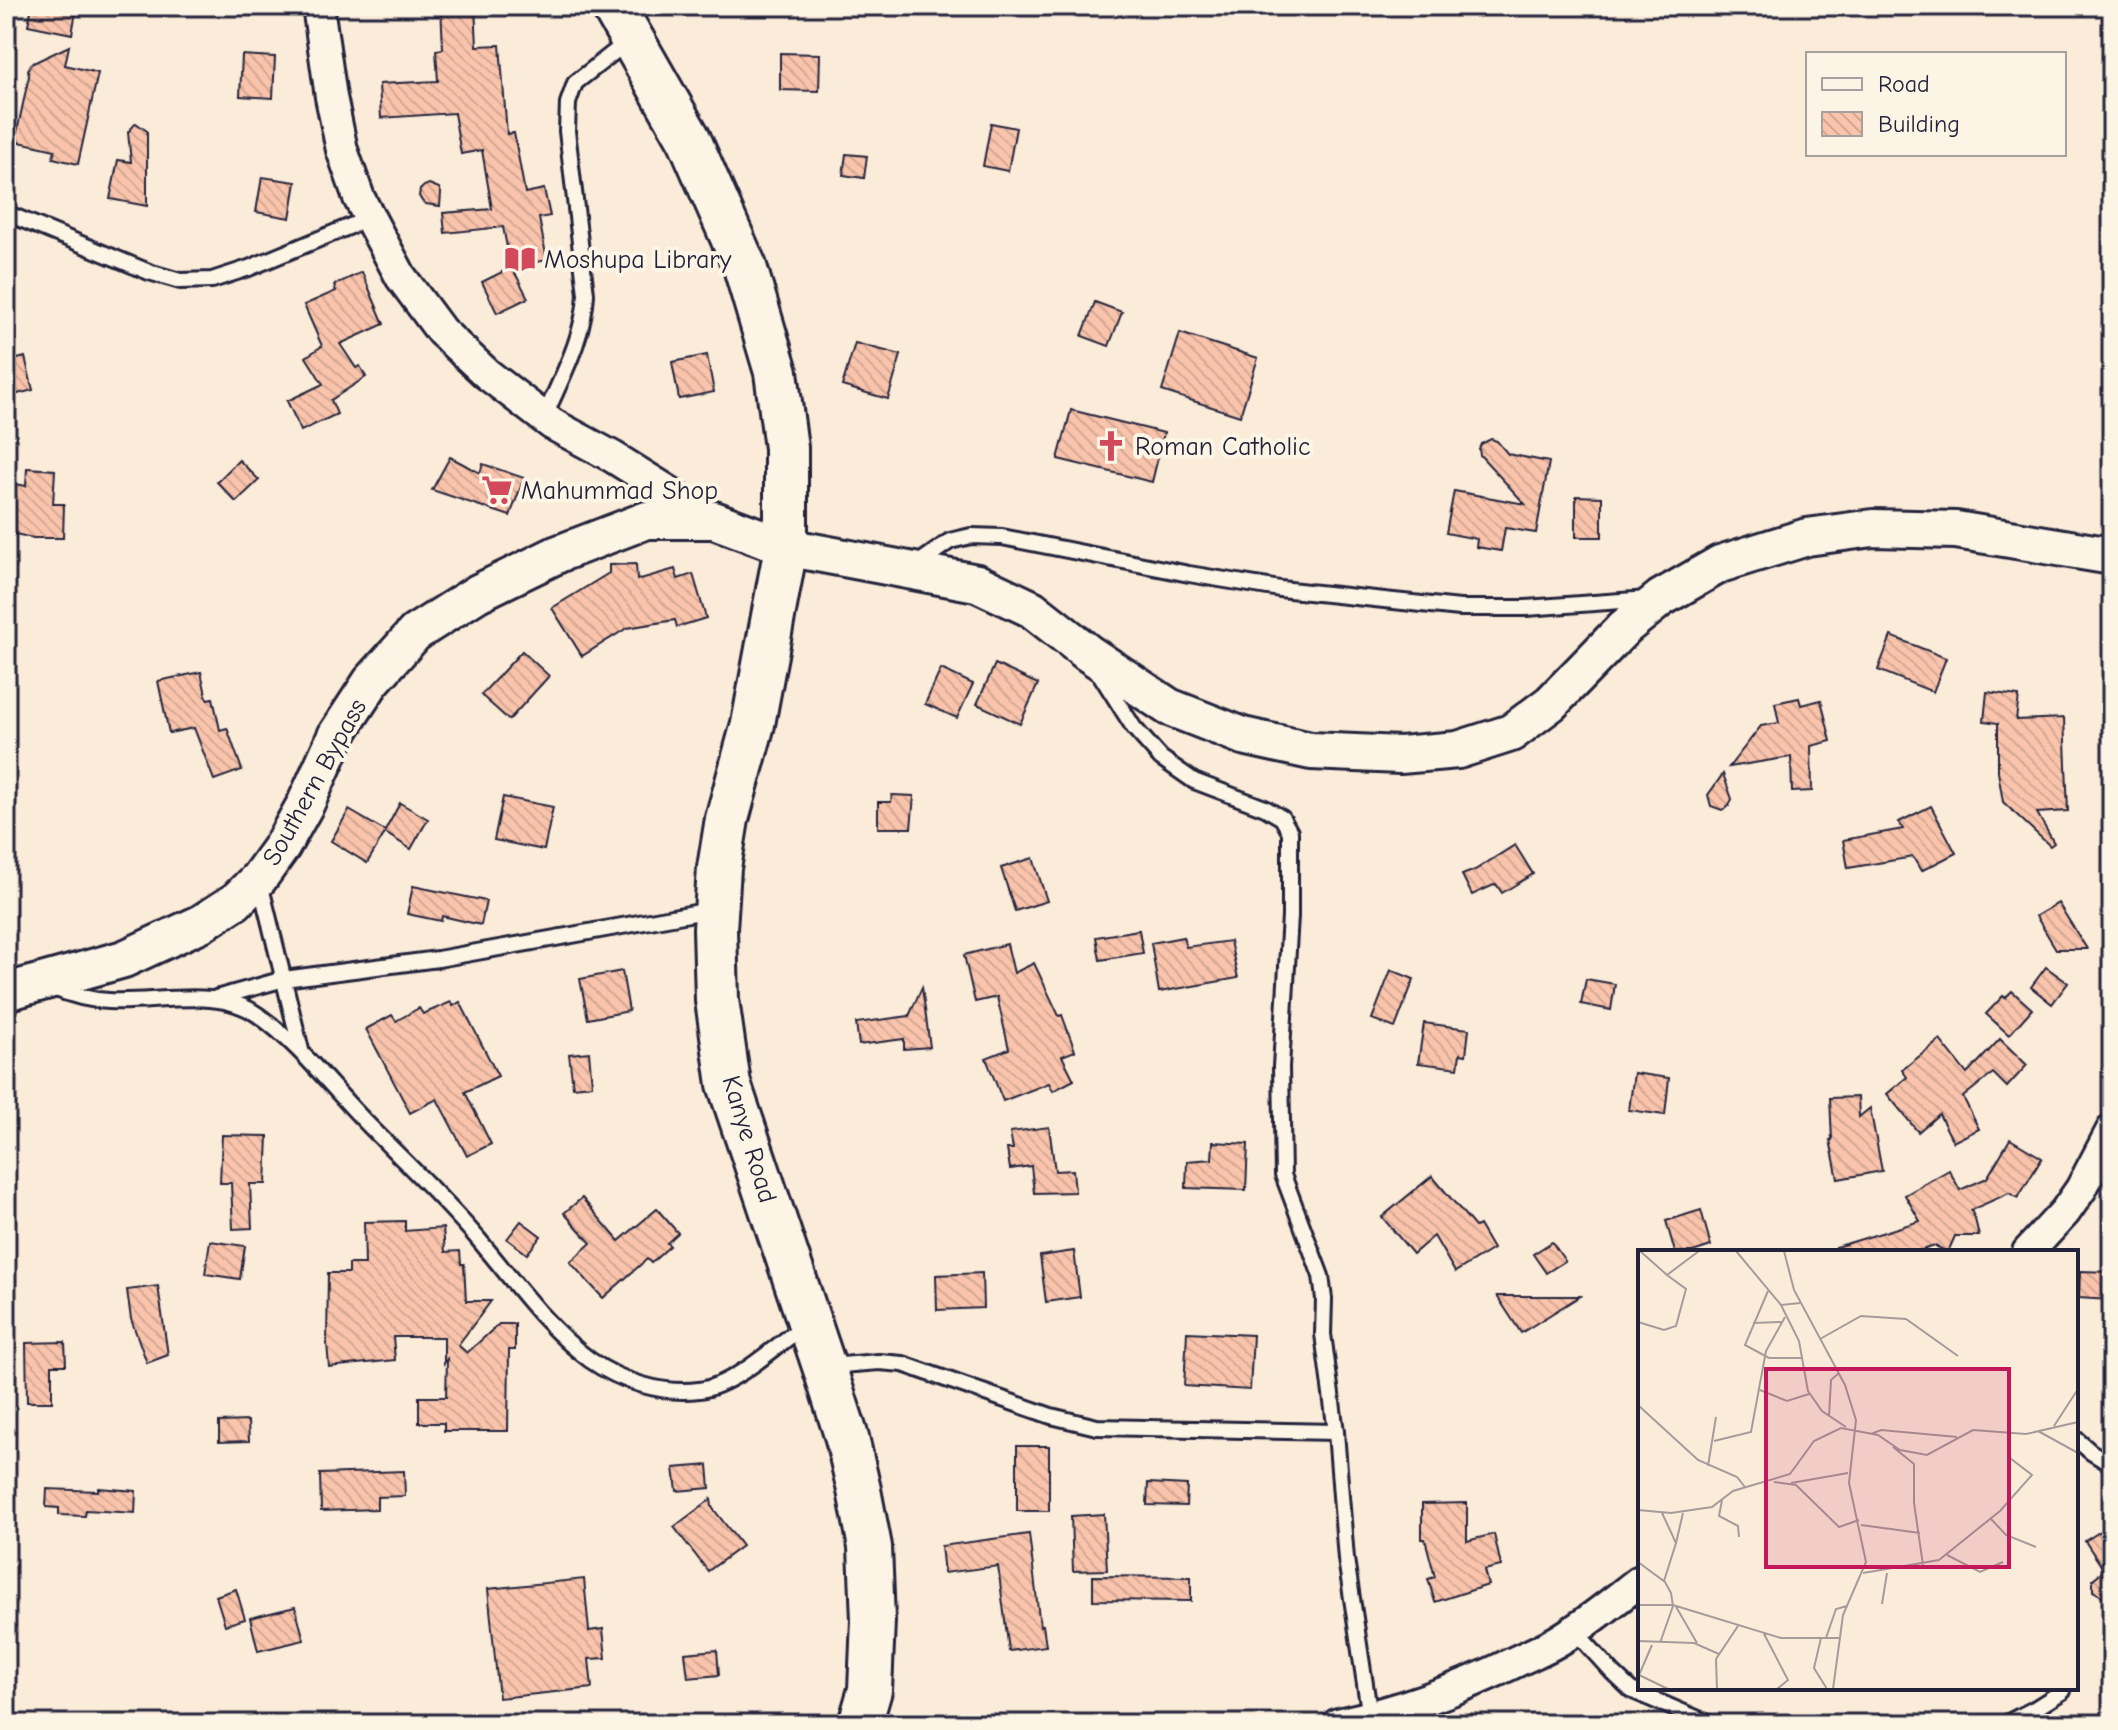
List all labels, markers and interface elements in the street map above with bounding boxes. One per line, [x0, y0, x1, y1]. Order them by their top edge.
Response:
legend [1806, 52, 2066, 156]
text: Road [1878, 70, 1930, 98]
text: Building [1878, 110, 1960, 138]
library icon: Moshupa Library [503, 242, 537, 276]
place label: Moshupa Library [544, 245, 732, 275]
church icon: Roman Catholic [1094, 429, 1128, 463]
place label: Roman Catholic [1135, 432, 1311, 462]
supermarket icon: Mahummad Shop [480, 473, 514, 507]
place label: Mahummad Shop [521, 476, 718, 506]
street label: Southern Bypass [257, 694, 373, 871]
street label: Kanye Road [715, 1072, 783, 1207]
inset map [1638, 1250, 2078, 1690]

